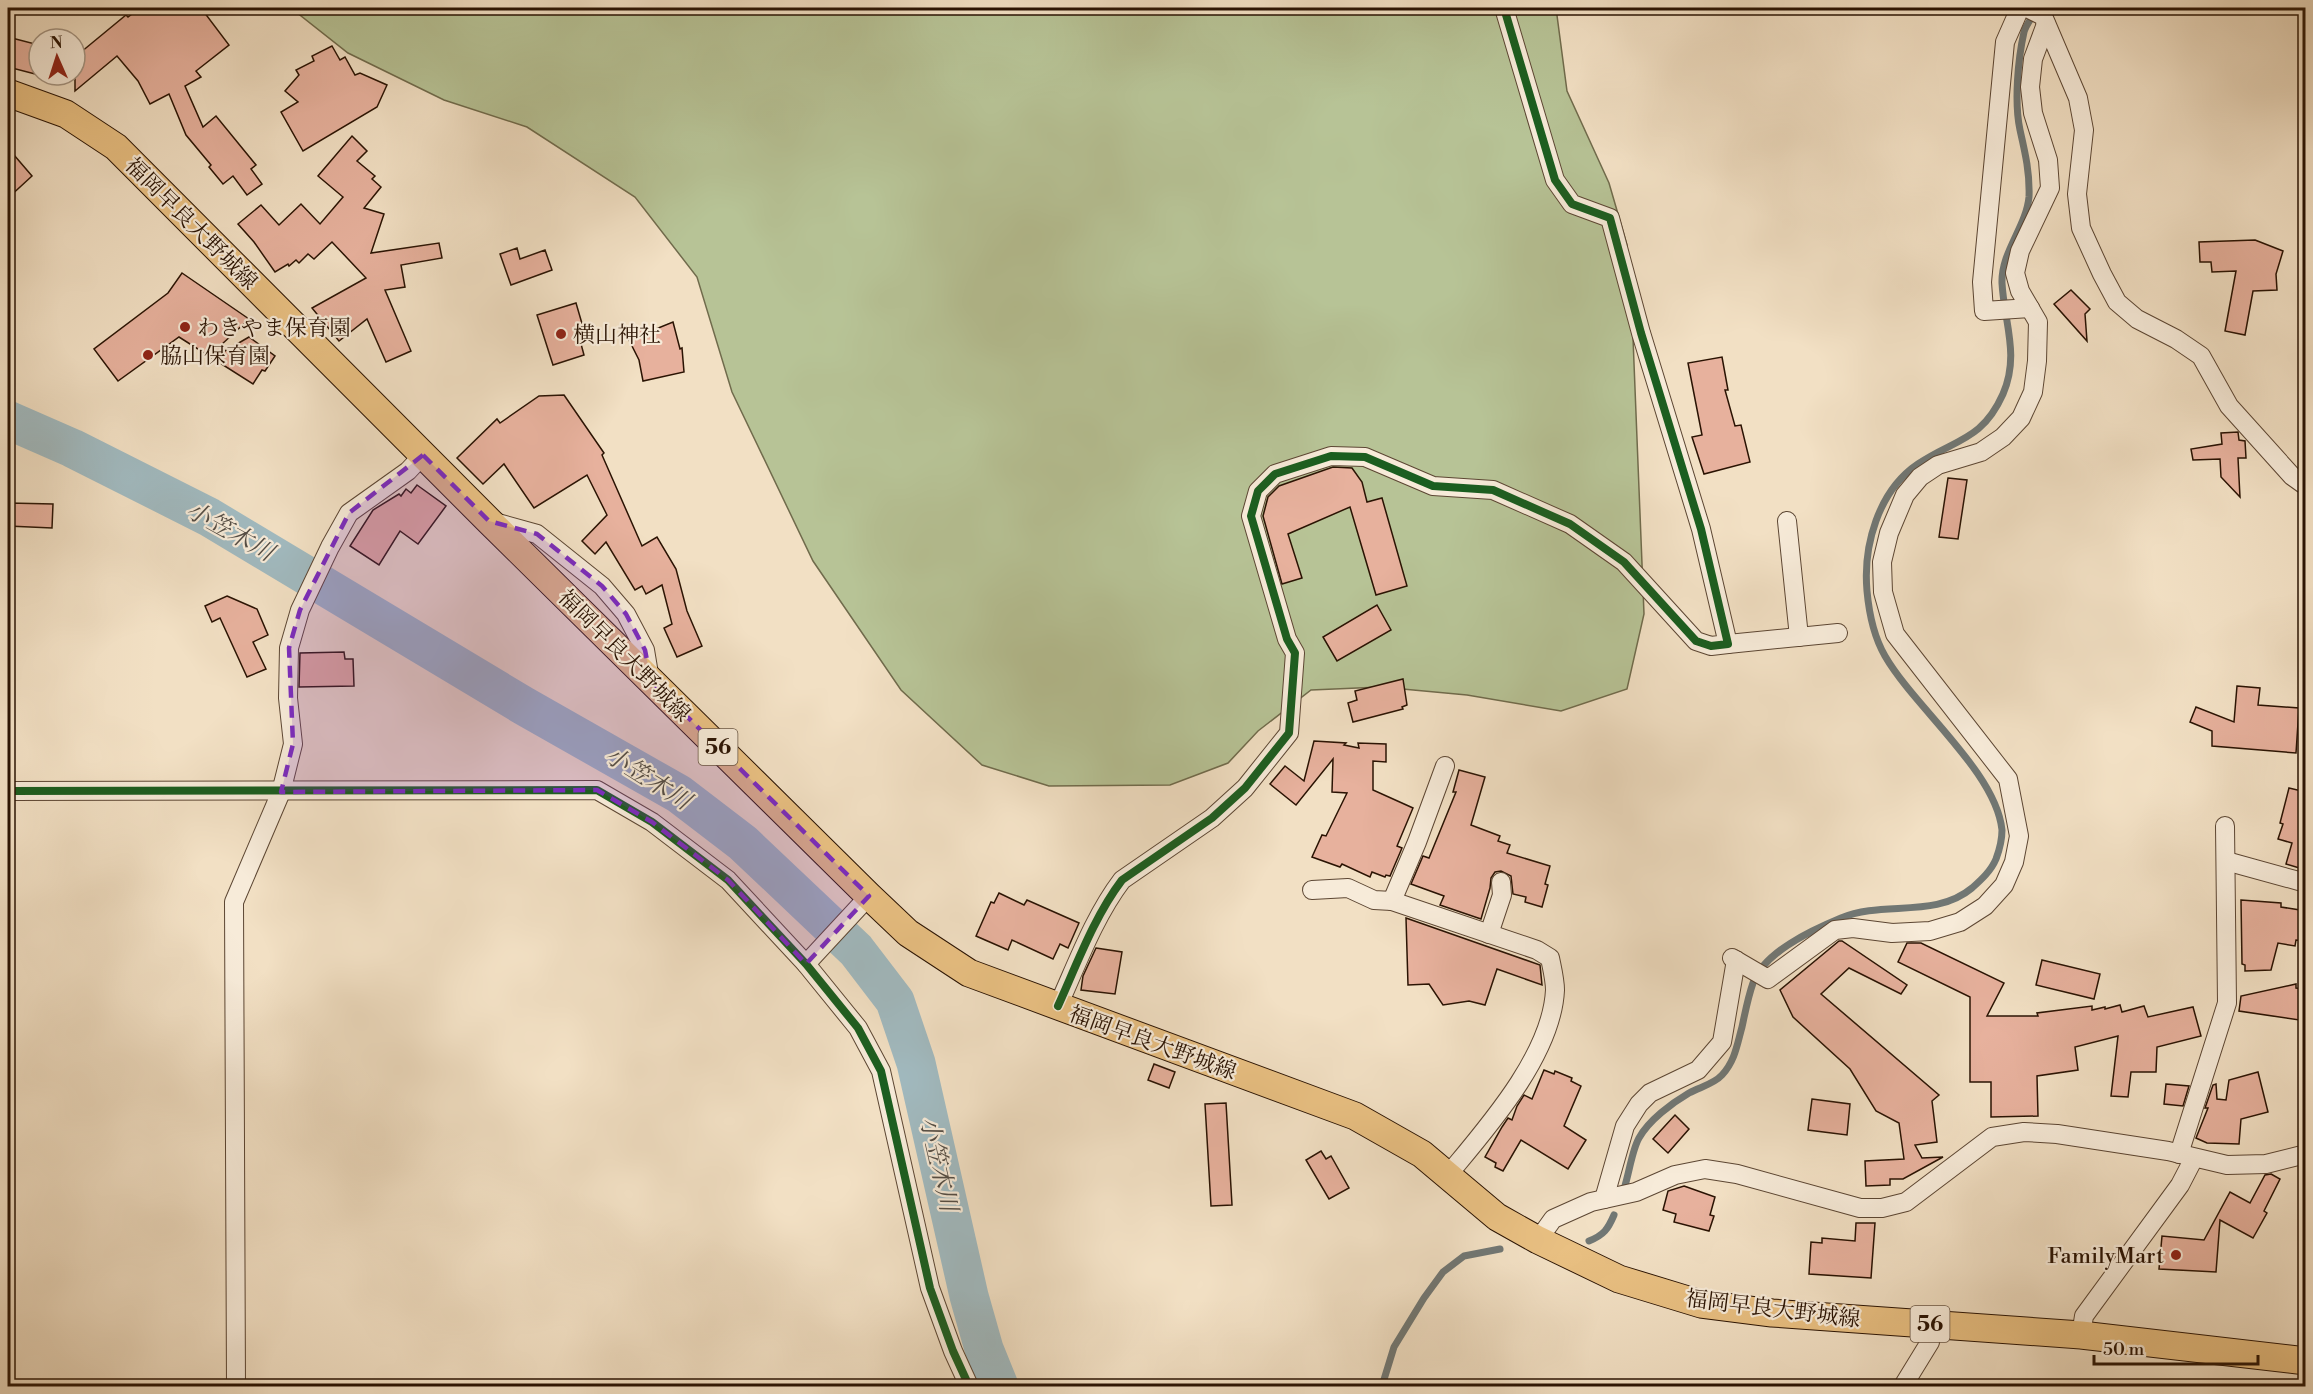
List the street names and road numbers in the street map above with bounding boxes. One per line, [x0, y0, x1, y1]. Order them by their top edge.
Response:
street label: 福岡早良大野城線 [119, 152, 263, 296]
street label: 福岡早良大野城線 [552, 584, 696, 728]
road number: 56 [698, 729, 738, 765]
street label: 福岡早良大野城線 [1065, 1001, 1240, 1086]
street label: 福岡早良大野城線 [1684, 1285, 1862, 1334]
road number: 56 [1910, 1306, 1950, 1342]

